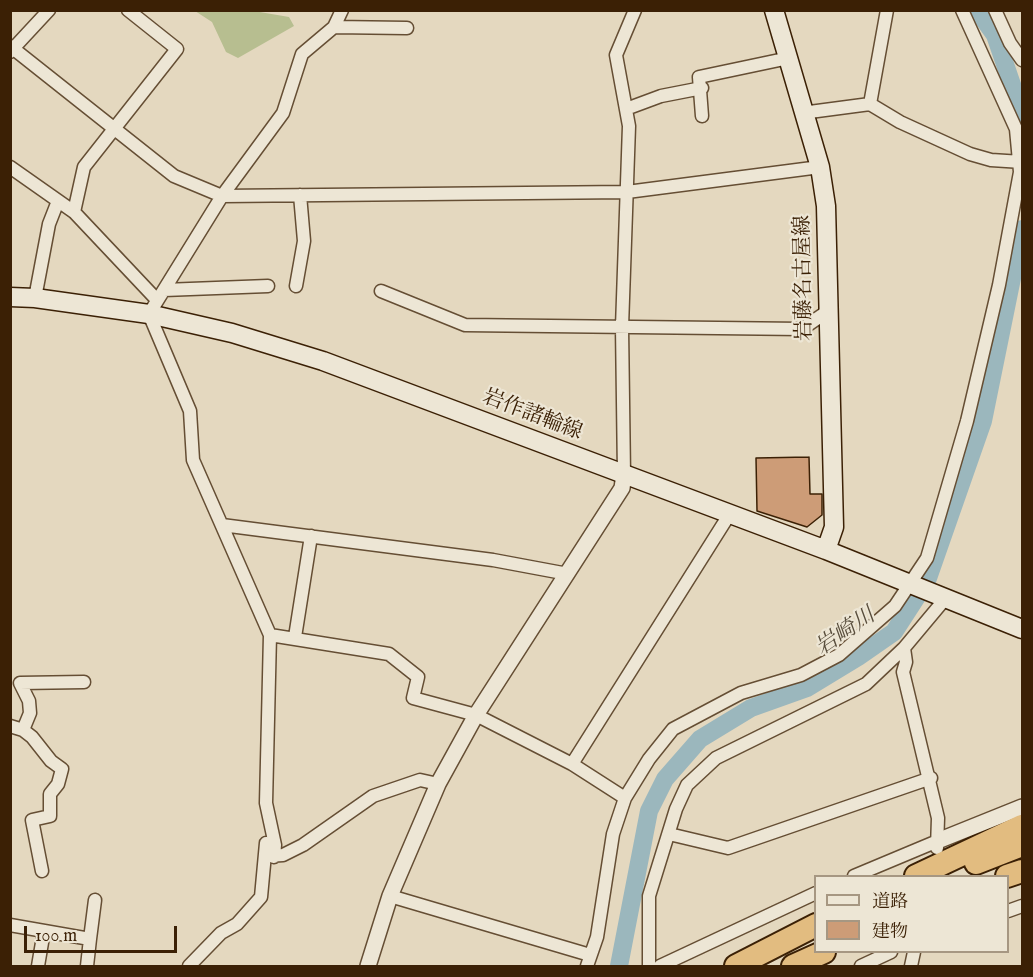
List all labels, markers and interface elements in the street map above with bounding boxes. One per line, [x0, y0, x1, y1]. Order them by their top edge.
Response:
street label: 岩藤名古屋線 [791, 215, 819, 341]
street label: 岩作諸輪線 [478, 385, 586, 447]
water label: 岩崎川 [811, 604, 881, 662]
legend [814, 875, 1009, 953]
text: 道路 [872, 891, 908, 914]
scale bar [27, 914, 180, 952]
text: 建物 [872, 921, 908, 944]
text: 100 m [35, 925, 77, 948]

